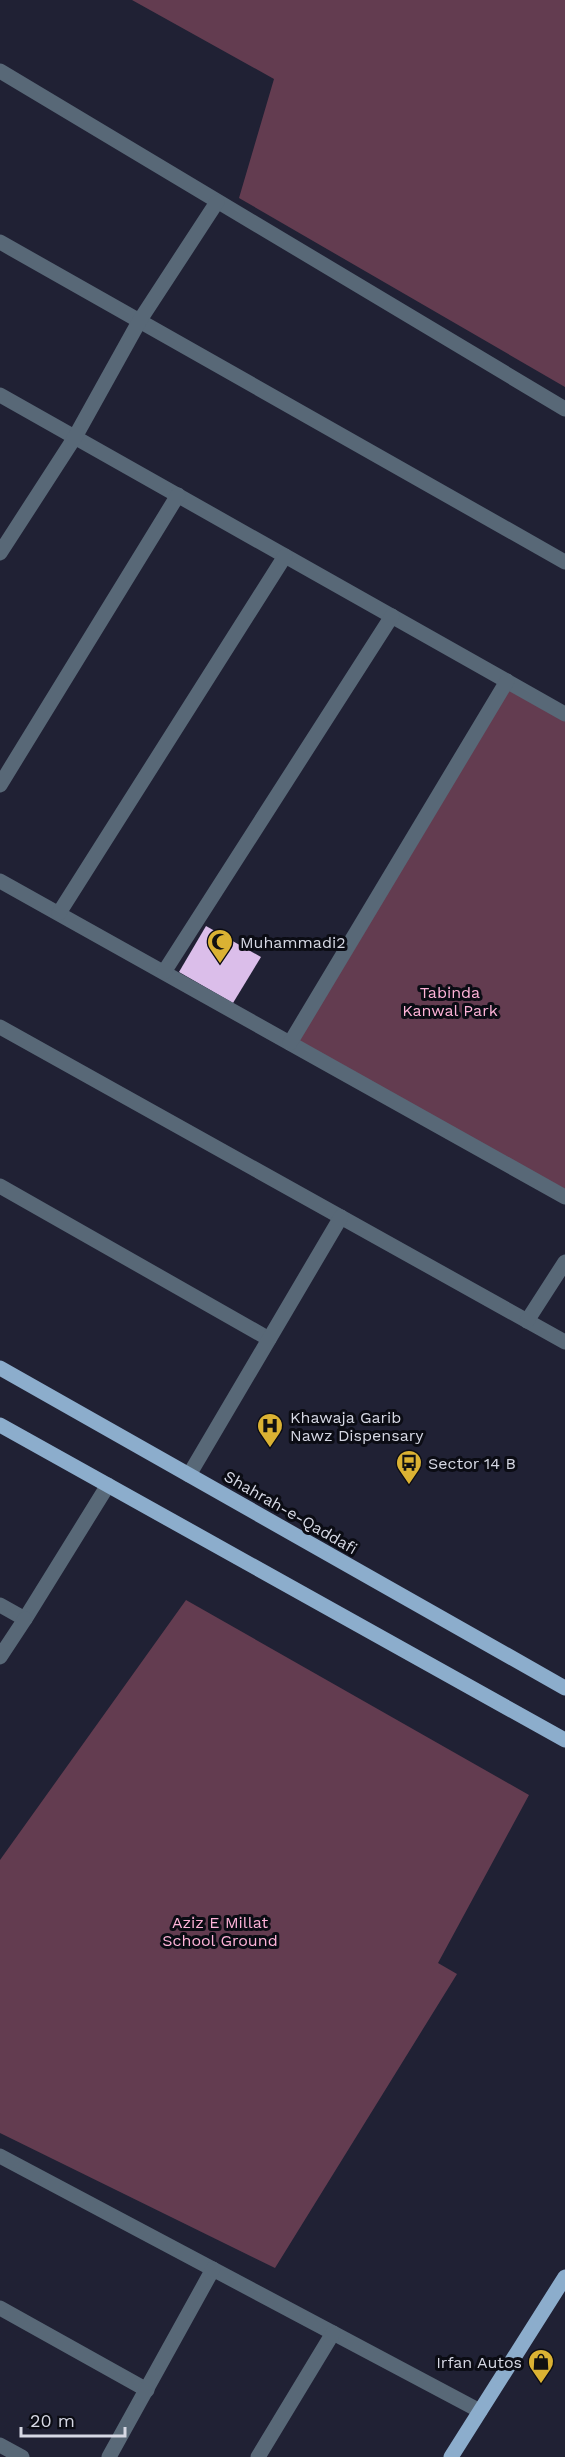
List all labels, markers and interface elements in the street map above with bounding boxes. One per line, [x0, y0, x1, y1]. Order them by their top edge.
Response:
mosque icon: Muhammadi2 [205, 927, 235, 965]
place label: Muhammadi2 [240, 933, 346, 952]
park label: Tabinda Kanwal Park [402, 983, 498, 1020]
place label: Khawaja Garib Nawz Dispensary [290, 1408, 424, 1445]
hospital icon: Khawaja Garib Nawz Dispensary [255, 1411, 285, 1449]
bus stop icon: Sector 14 B [394, 1448, 424, 1486]
place label: Sector 14 B [428, 1454, 516, 1473]
street label: Shahrah-e-Qaddafi [221, 1467, 361, 1558]
park label: Aziz E Millat School Ground [162, 1913, 278, 1950]
shop icon: Irfan Autos [526, 2347, 556, 2385]
place label: Irfan Autos [436, 2353, 522, 2372]
scale bar [21, 2400, 124, 2438]
text: 20 m [30, 2410, 75, 2431]

